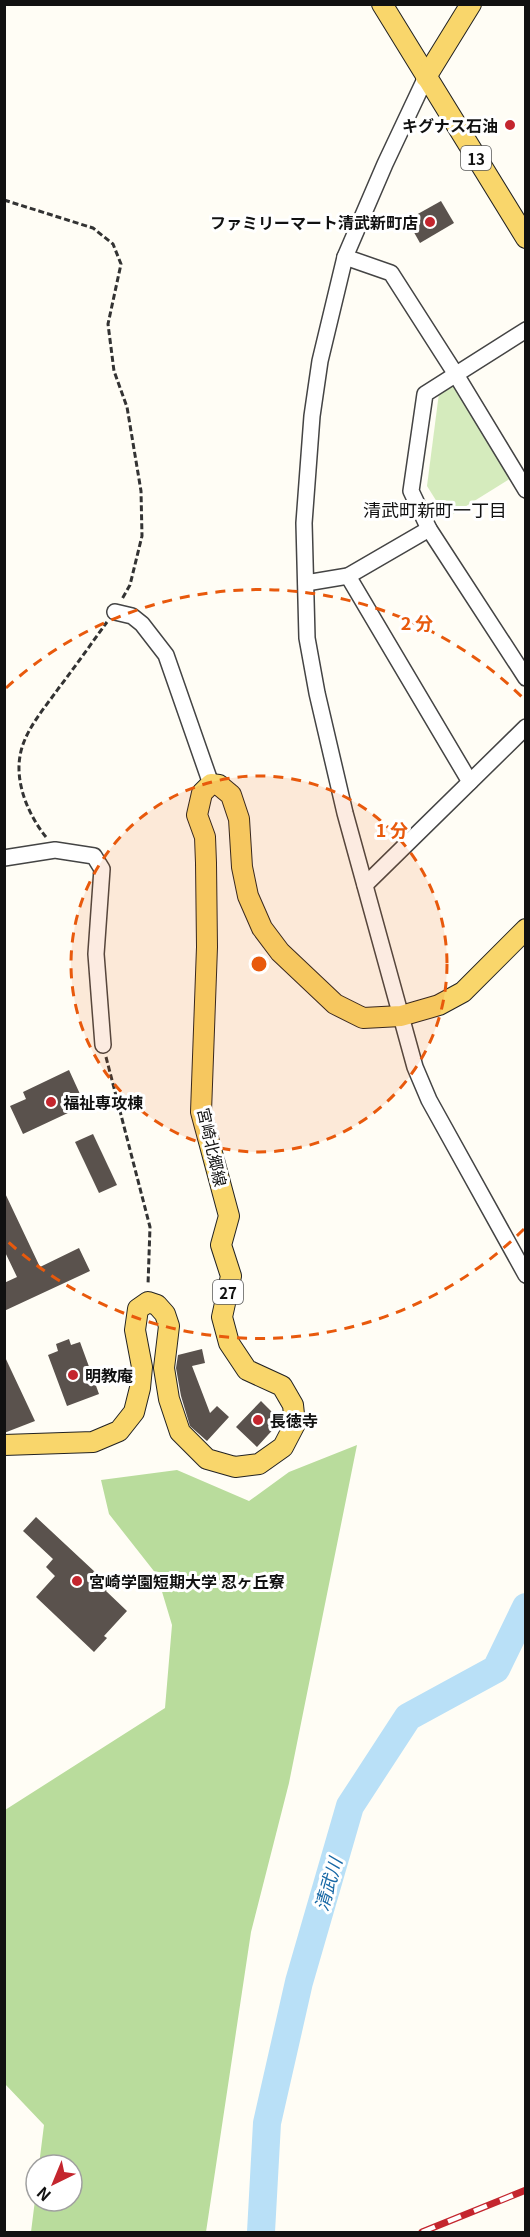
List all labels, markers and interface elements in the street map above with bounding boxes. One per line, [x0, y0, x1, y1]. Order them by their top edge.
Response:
place label: キグナス石油 [402, 113, 498, 137]
marker: キグナス石油 [503, 118, 517, 132]
road number: 13 [461, 146, 491, 170]
place label: ファミリーマート清武新町店 [210, 210, 418, 234]
marker: ファミリーマート清武新町店 [423, 215, 437, 229]
district label: 清武町新町一丁目 [363, 496, 507, 522]
text: 2 分 [401, 609, 433, 635]
text: 1 分 [376, 816, 408, 842]
centre of rings [249, 954, 269, 974]
place label: 福祉専攻棟 [63, 1090, 143, 1114]
marker: 福祉専攻棟 [44, 1095, 58, 1109]
street label: 宮崎北郷線 [192, 1105, 234, 1189]
road number: 27 [213, 1280, 243, 1304]
place label: 明教庵 [85, 1363, 133, 1387]
marker: 明教庵 [66, 1368, 80, 1382]
place label: 長徳寺 [270, 1408, 318, 1432]
marker: 長徳寺 [251, 1413, 265, 1427]
place label: 宮崎学園短期大学 忍ヶ丘寮 [89, 1569, 285, 1593]
marker: 宮崎学園短期大学 忍ヶ丘寮 [70, 1574, 84, 1588]
water label: 清武川 [307, 1853, 347, 1914]
north arrow [24, 2153, 84, 2213]
text: N [31, 2182, 56, 2208]

